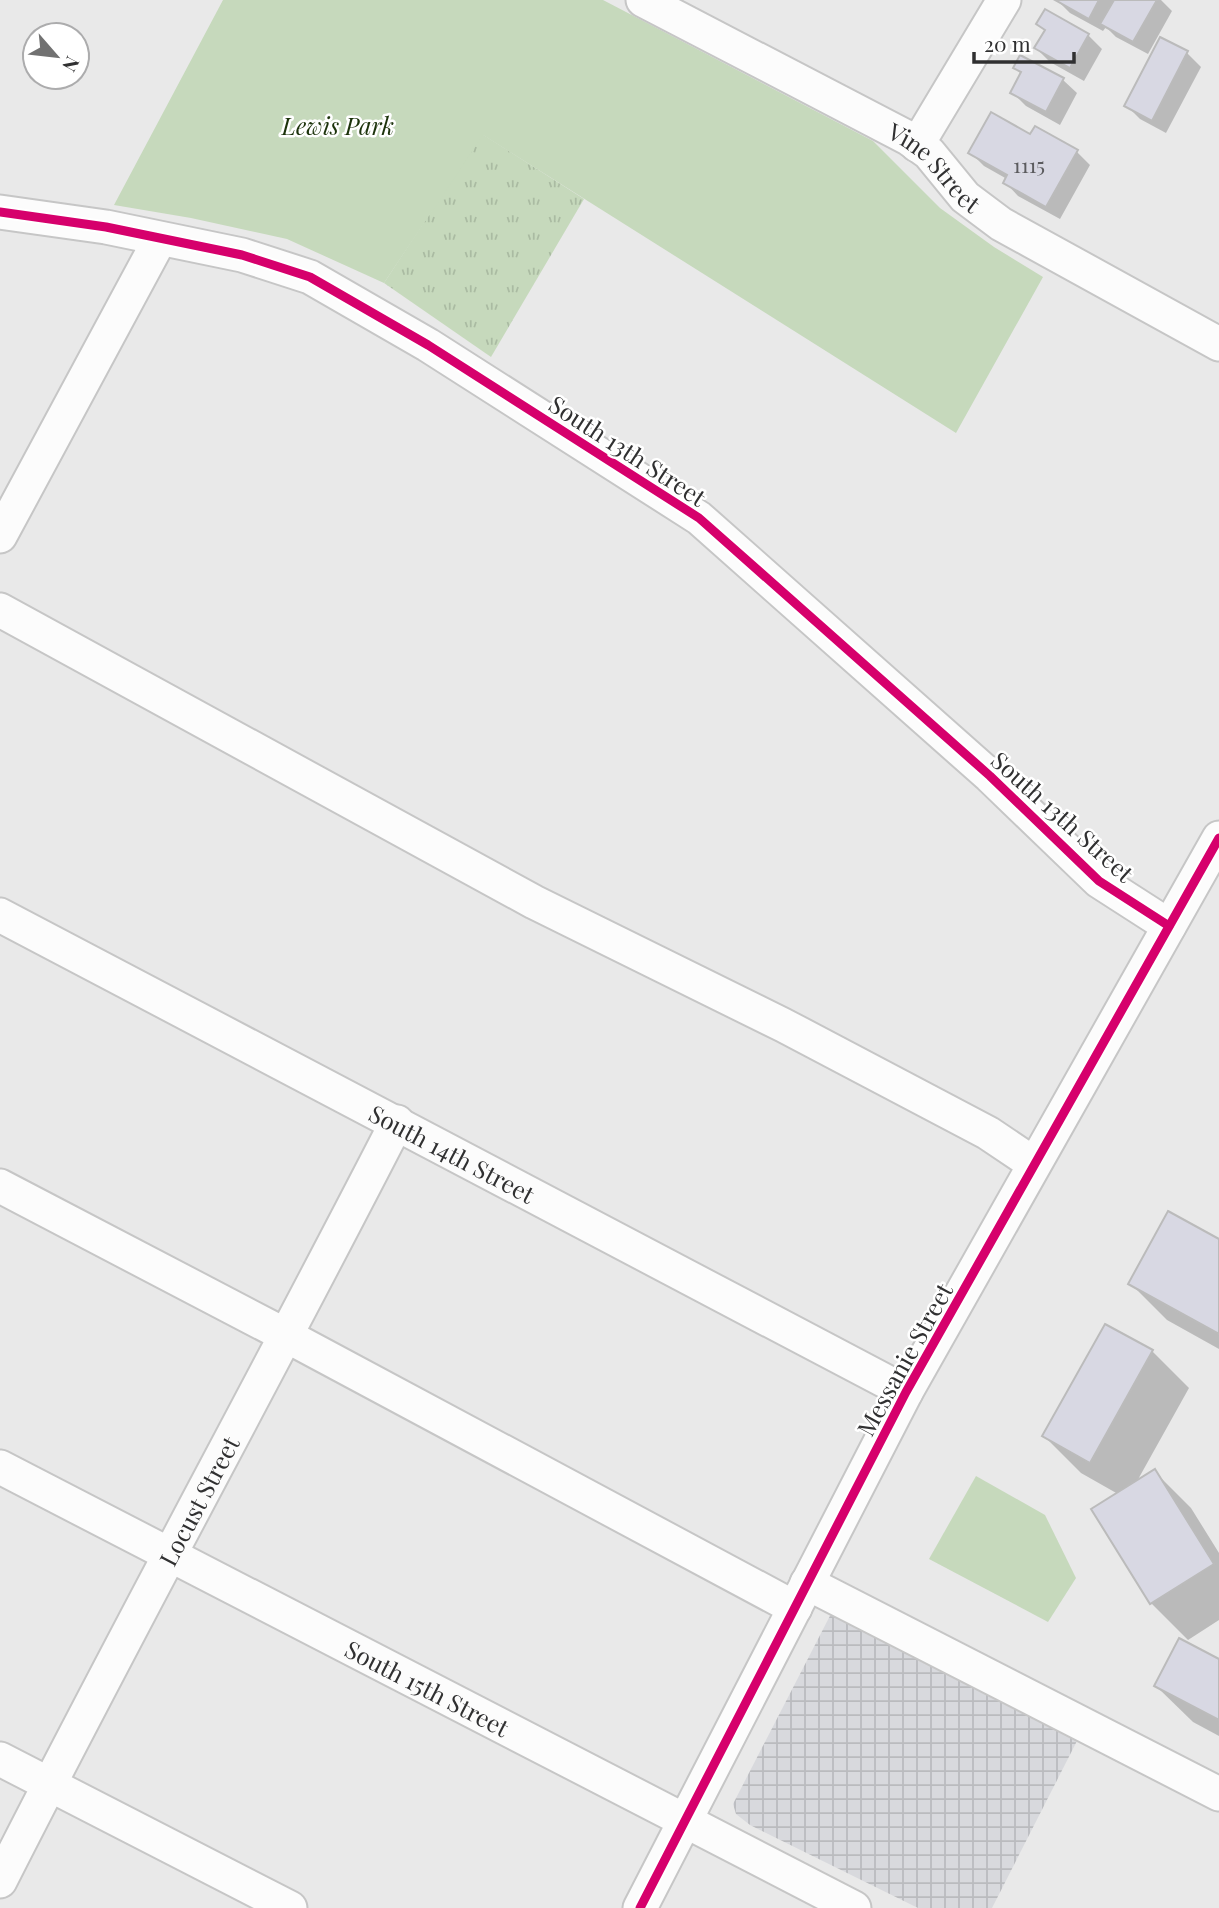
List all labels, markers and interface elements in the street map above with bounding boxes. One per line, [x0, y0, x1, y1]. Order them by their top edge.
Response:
north arrow [21, 21, 91, 91]
scale bar [974, 21, 1074, 65]
text: 20 m [984, 29, 1031, 57]
text: N [57, 52, 87, 77]
park label: Lewis Park [281, 109, 394, 141]
street label: Vine Street [882, 114, 988, 220]
house number: 1115 [1013, 150, 1045, 178]
street label: South 13th Street [543, 387, 713, 513]
street label: South 13th Street [985, 744, 1141, 889]
street label: South 14th Street [364, 1096, 541, 1210]
street label: Messanie Street [849, 1276, 959, 1441]
street label: Locust Street [151, 1430, 246, 1571]
street label: South 15th Street [340, 1632, 515, 1744]

